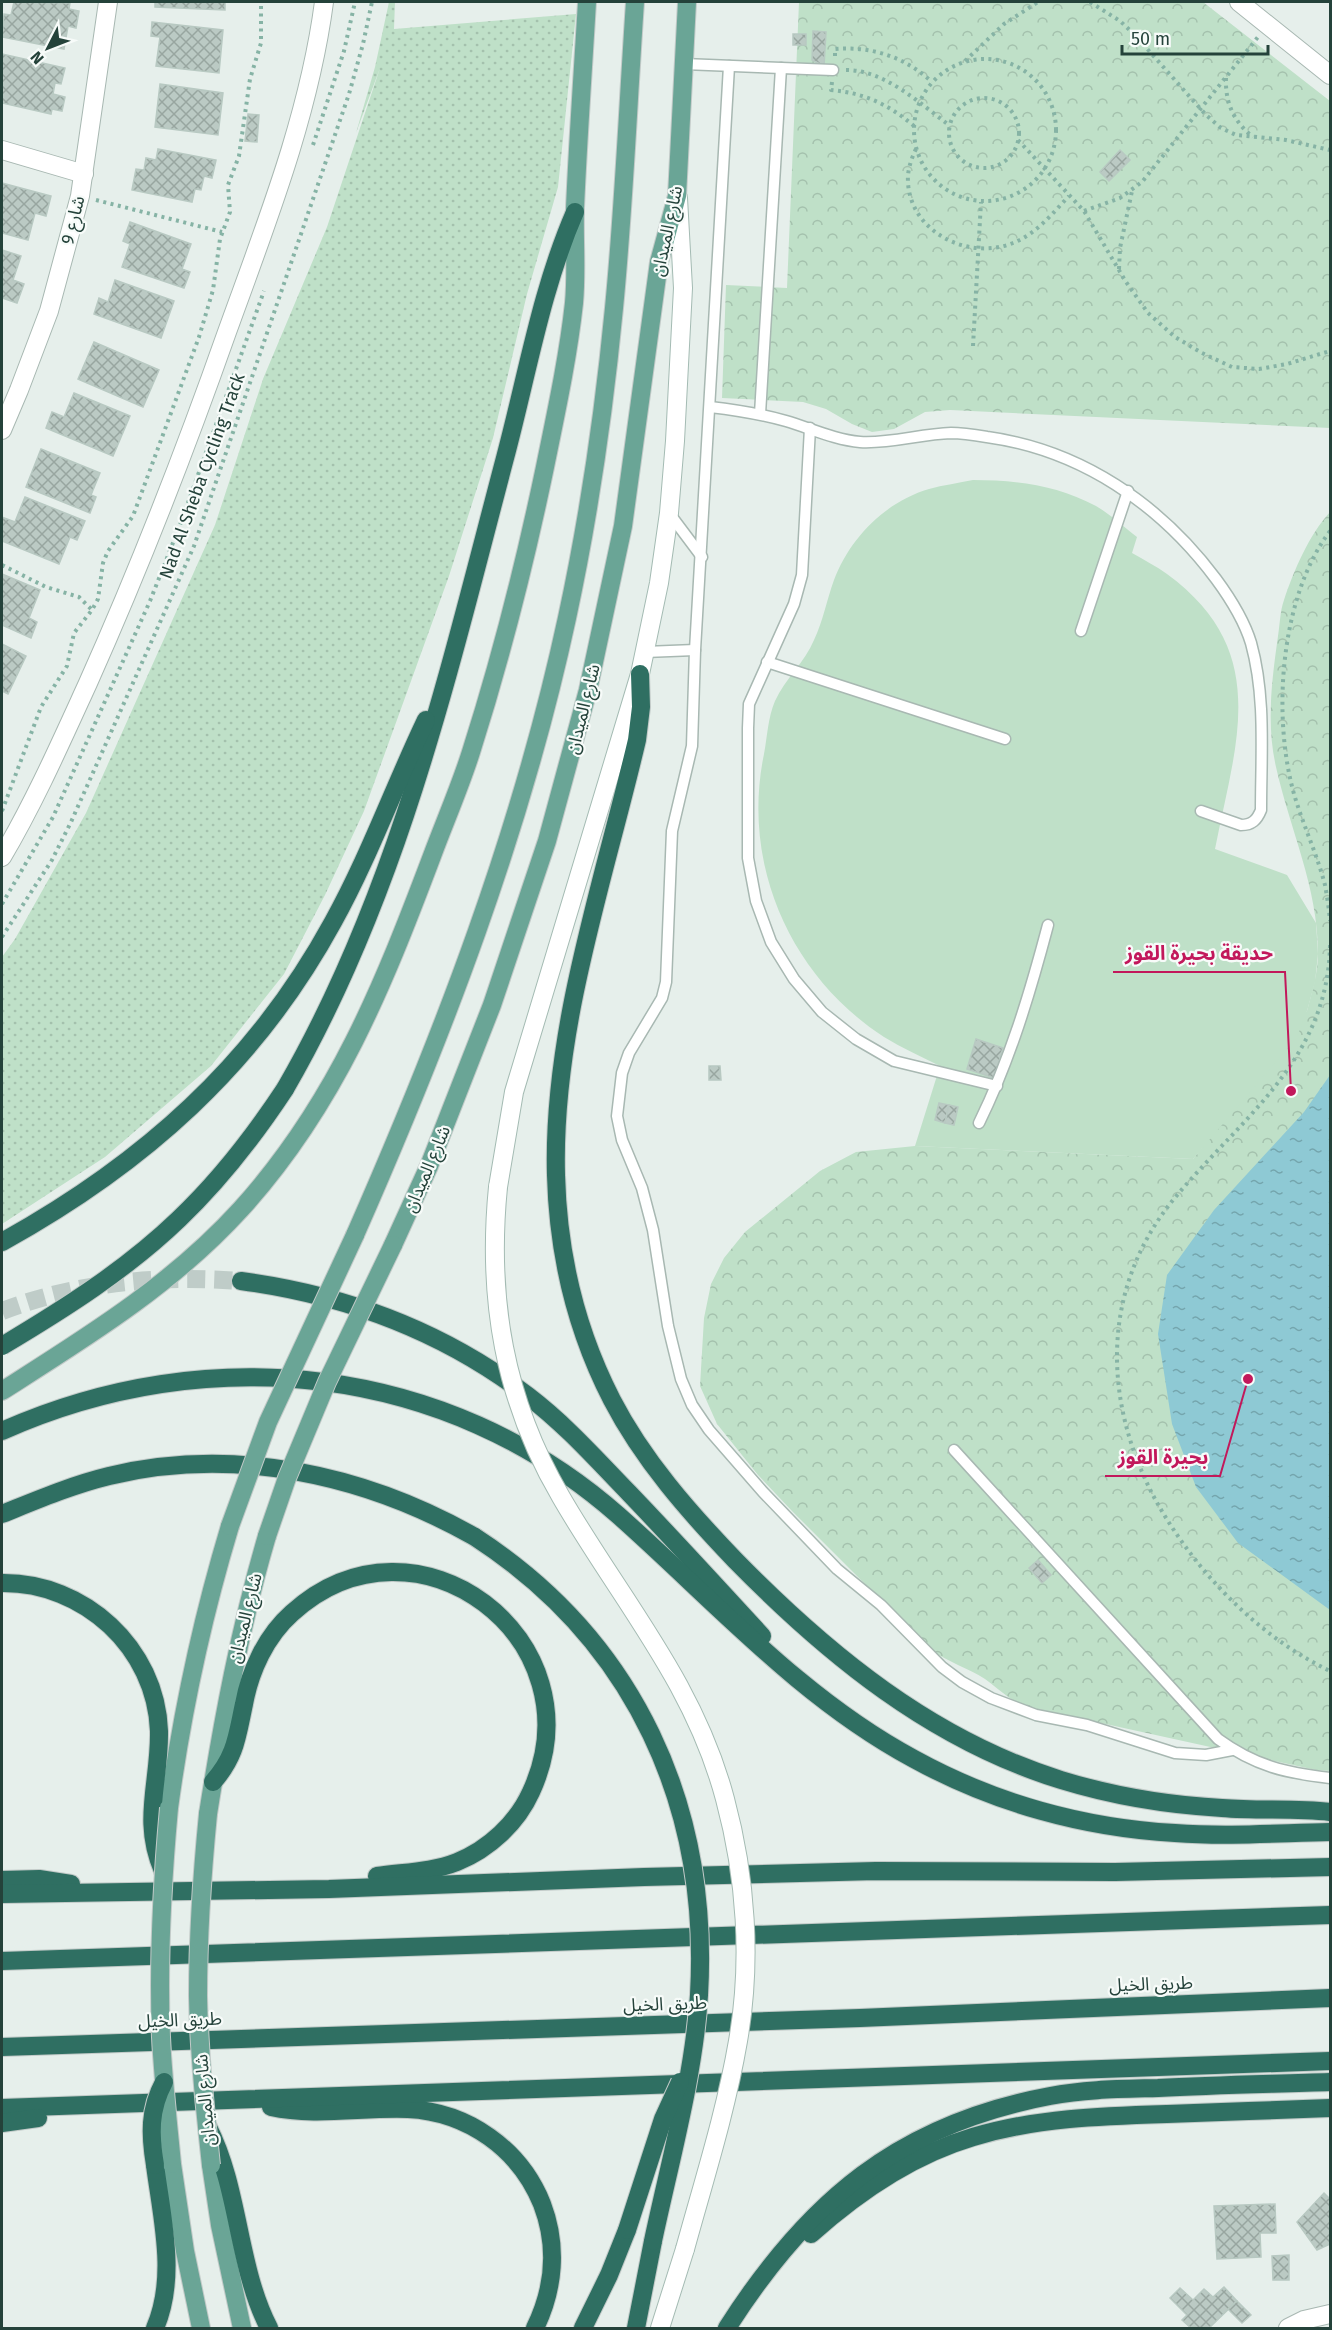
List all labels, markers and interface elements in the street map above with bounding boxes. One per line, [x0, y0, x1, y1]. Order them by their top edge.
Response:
north arrow [18, 18, 78, 78]
scale bar [1122, 18, 1268, 56]
text: 50 m [1131, 28, 1170, 50]
text: N [27, 47, 48, 68]
street label: شارع الميدان [647, 184, 690, 279]
street label: شارع 9 [56, 193, 93, 247]
street label: Nad Al Sheba Cycling Track [154, 369, 250, 582]
street label: شارع الميدان [561, 662, 608, 757]
callout: حديقة بحيرة القوز [1113, 934, 1285, 972]
text: حديقة بحيرة القوز [1124, 941, 1274, 965]
street label: شارع الميدان [399, 1122, 458, 1217]
callout: بحيرة القوز [1105, 1438, 1220, 1476]
text: بحيرة القوز [1117, 1445, 1208, 1469]
street label: شارع الميدان [223, 1571, 270, 1666]
street label: طريق الخيل [1109, 1972, 1193, 1996]
street label: طريق الخيل [623, 1992, 707, 2016]
street label: طريق الخيل [138, 2008, 222, 2032]
street label: شارع الميدان [190, 2053, 223, 2147]

